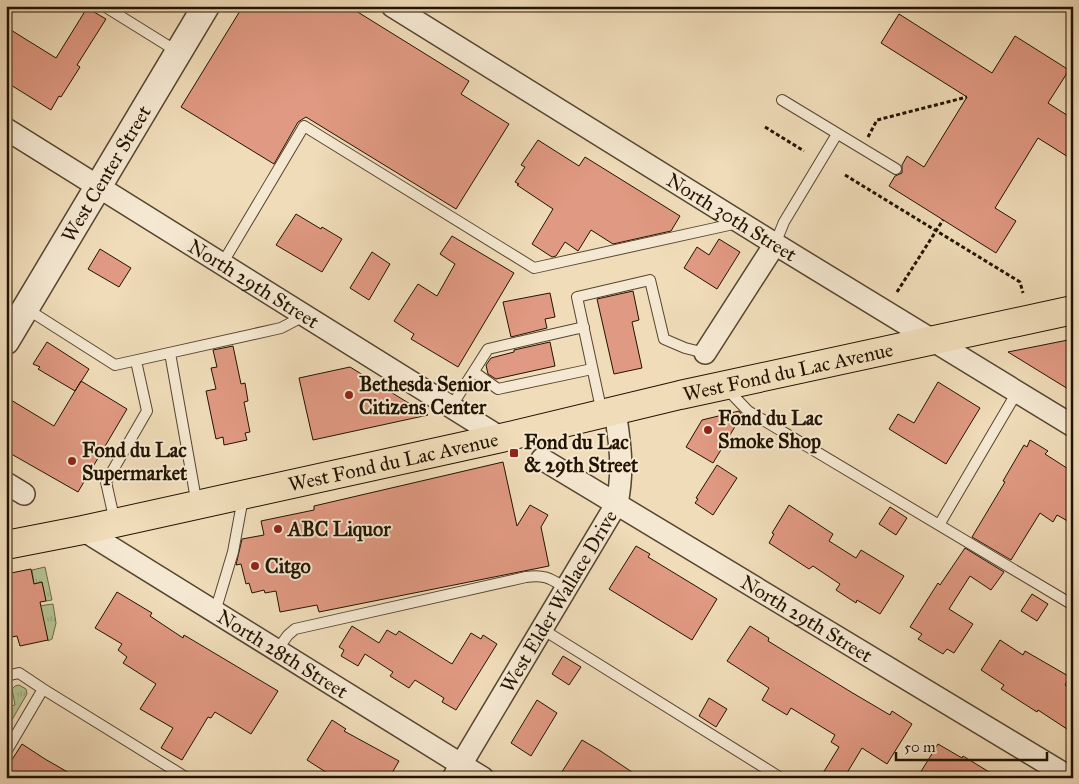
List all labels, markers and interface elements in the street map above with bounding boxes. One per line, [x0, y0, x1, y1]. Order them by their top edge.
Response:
street label: West Center Street [56, 101, 156, 246]
street label: North 30th Street [662, 168, 801, 266]
street label: North 29th Street [184, 234, 324, 333]
street label: West Fond du Lac Avenue [681, 337, 895, 406]
place label: Bethesda Senior Citizens Center [359, 372, 491, 419]
marker: Bethesda Senior Citizens Center [343, 389, 355, 401]
place label: Fond du Lac Smoke Shop [718, 406, 823, 454]
marker: Fond du Lac Smoke Shop [702, 424, 714, 436]
street label: West Fond du Lac Avenue [286, 427, 500, 497]
place label: Fond du Lac & 29th Street [524, 430, 639, 478]
place label: Fond du Lac Supermarket [82, 438, 188, 486]
marker: Fond du Lac & 29th Street [508, 447, 520, 459]
marker: Fond du Lac Supermarket [66, 455, 78, 467]
street label: West Elder Wallace Drive [495, 505, 622, 697]
place label: ABC Liquor [286, 517, 391, 542]
marker: ABC Liquor [272, 523, 284, 535]
place label: Citgo [265, 554, 311, 579]
marker: Citgo [249, 560, 261, 572]
street label: North 29th Street [736, 570, 877, 668]
street label: North 28th Street [213, 604, 353, 703]
scale bar [896, 729, 1048, 761]
text: 50 m [904, 738, 936, 756]

